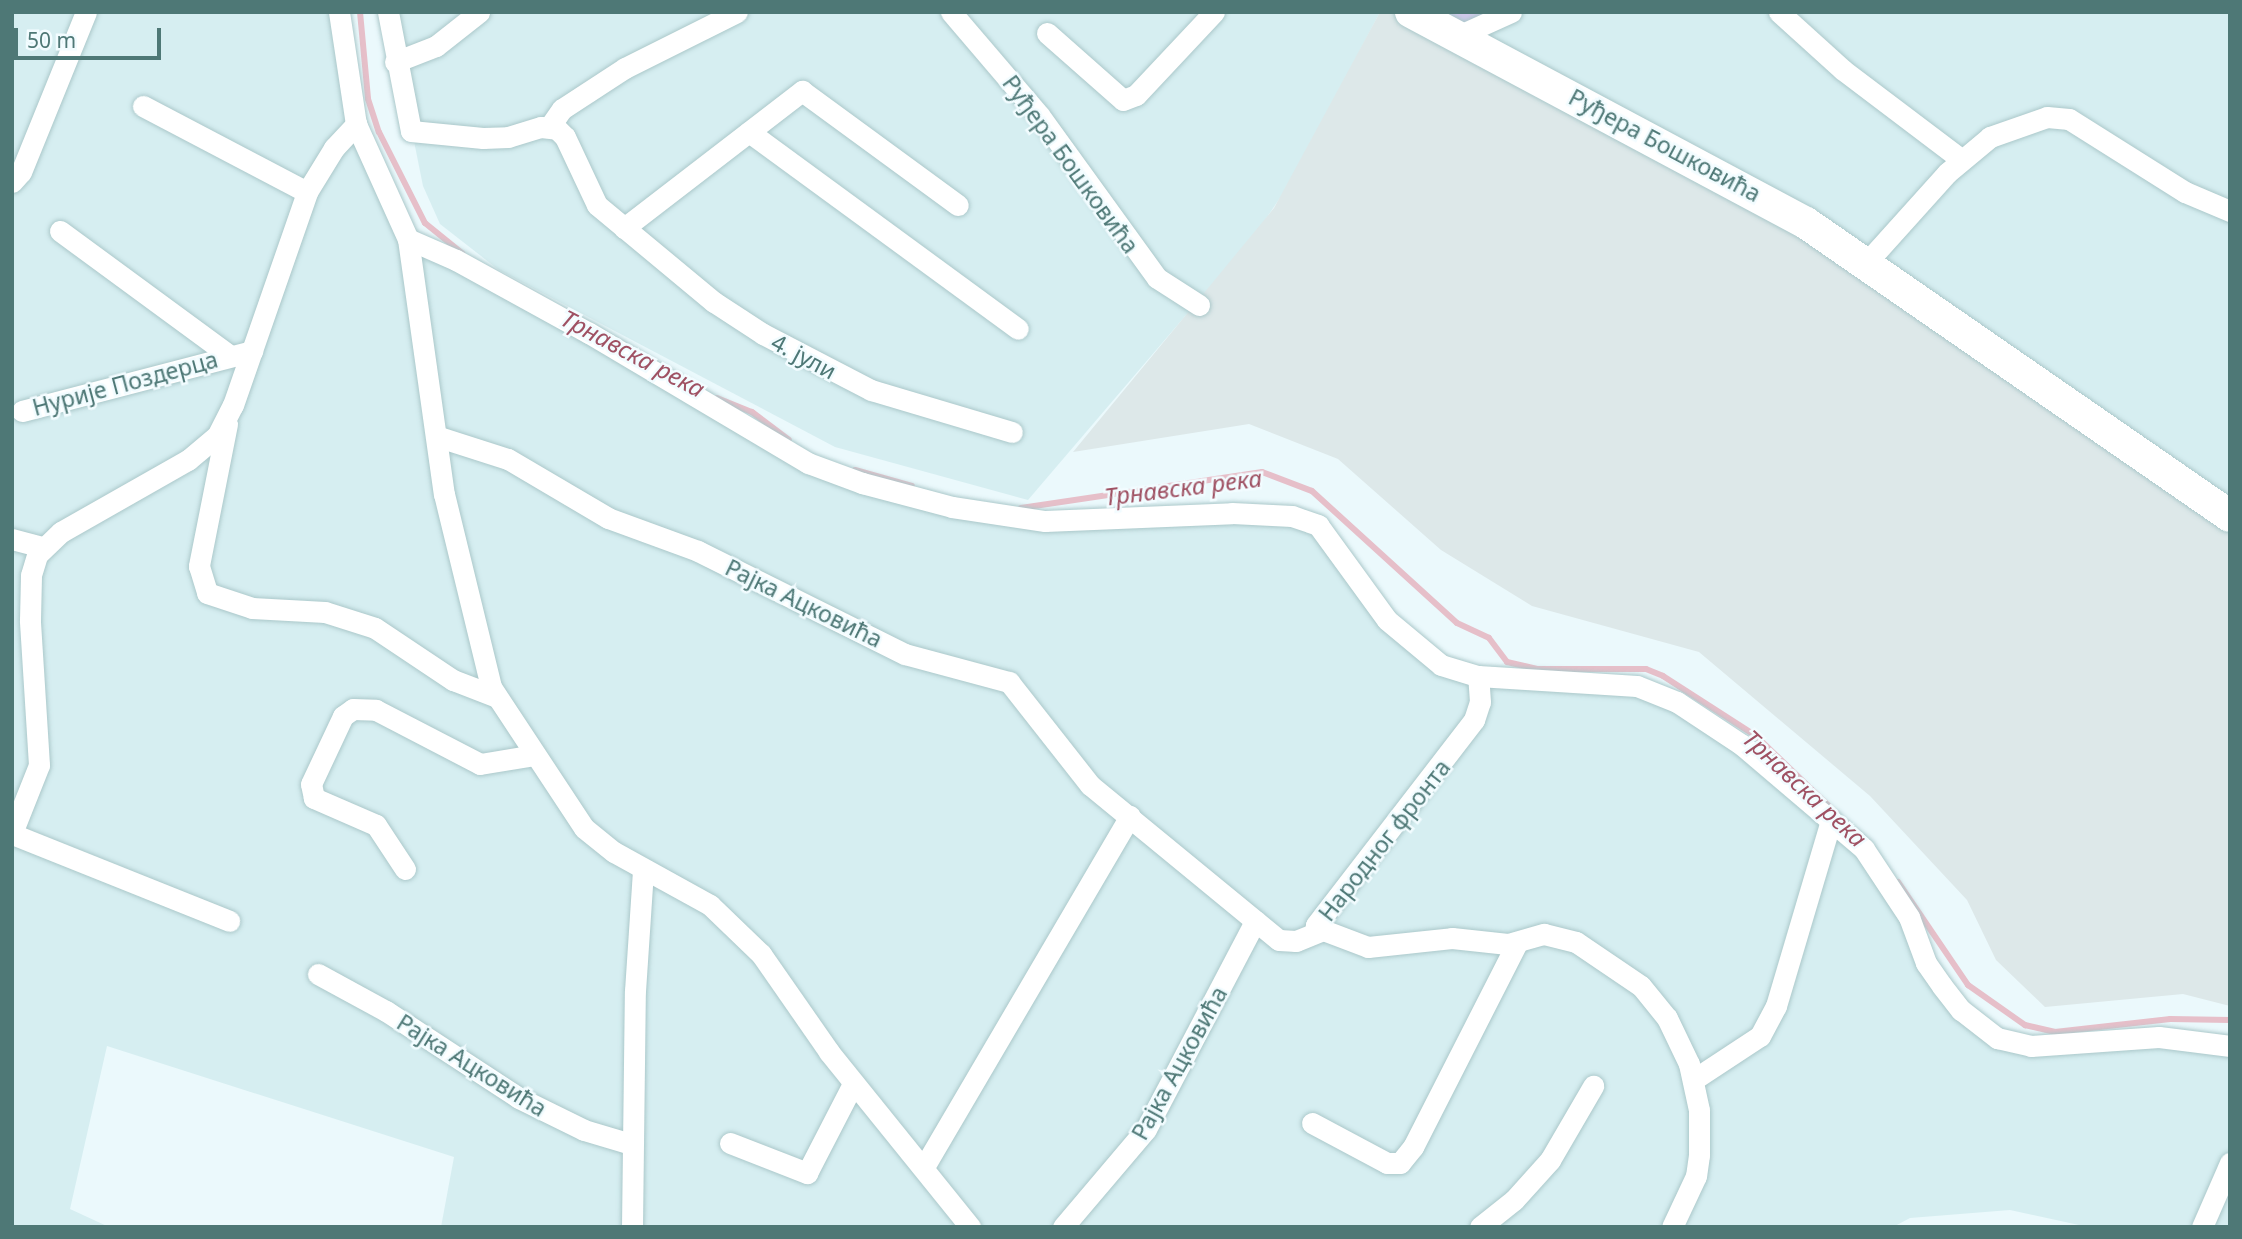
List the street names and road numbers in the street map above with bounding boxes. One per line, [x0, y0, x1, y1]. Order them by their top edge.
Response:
street label: Руђера Бошковића [997, 70, 1145, 258]
street label: Руђера Бошковића [1564, 83, 1766, 207]
street label: 4. јули [767, 327, 841, 385]
street label: Нурије Поздерца [29, 345, 221, 421]
street label: Рајка Ацковића [721, 553, 887, 653]
street label: Народног фронта [1312, 754, 1456, 926]
street label: Рајка Ацковића [1125, 982, 1233, 1144]
street label: Рајка Ацковића [392, 1008, 552, 1122]

